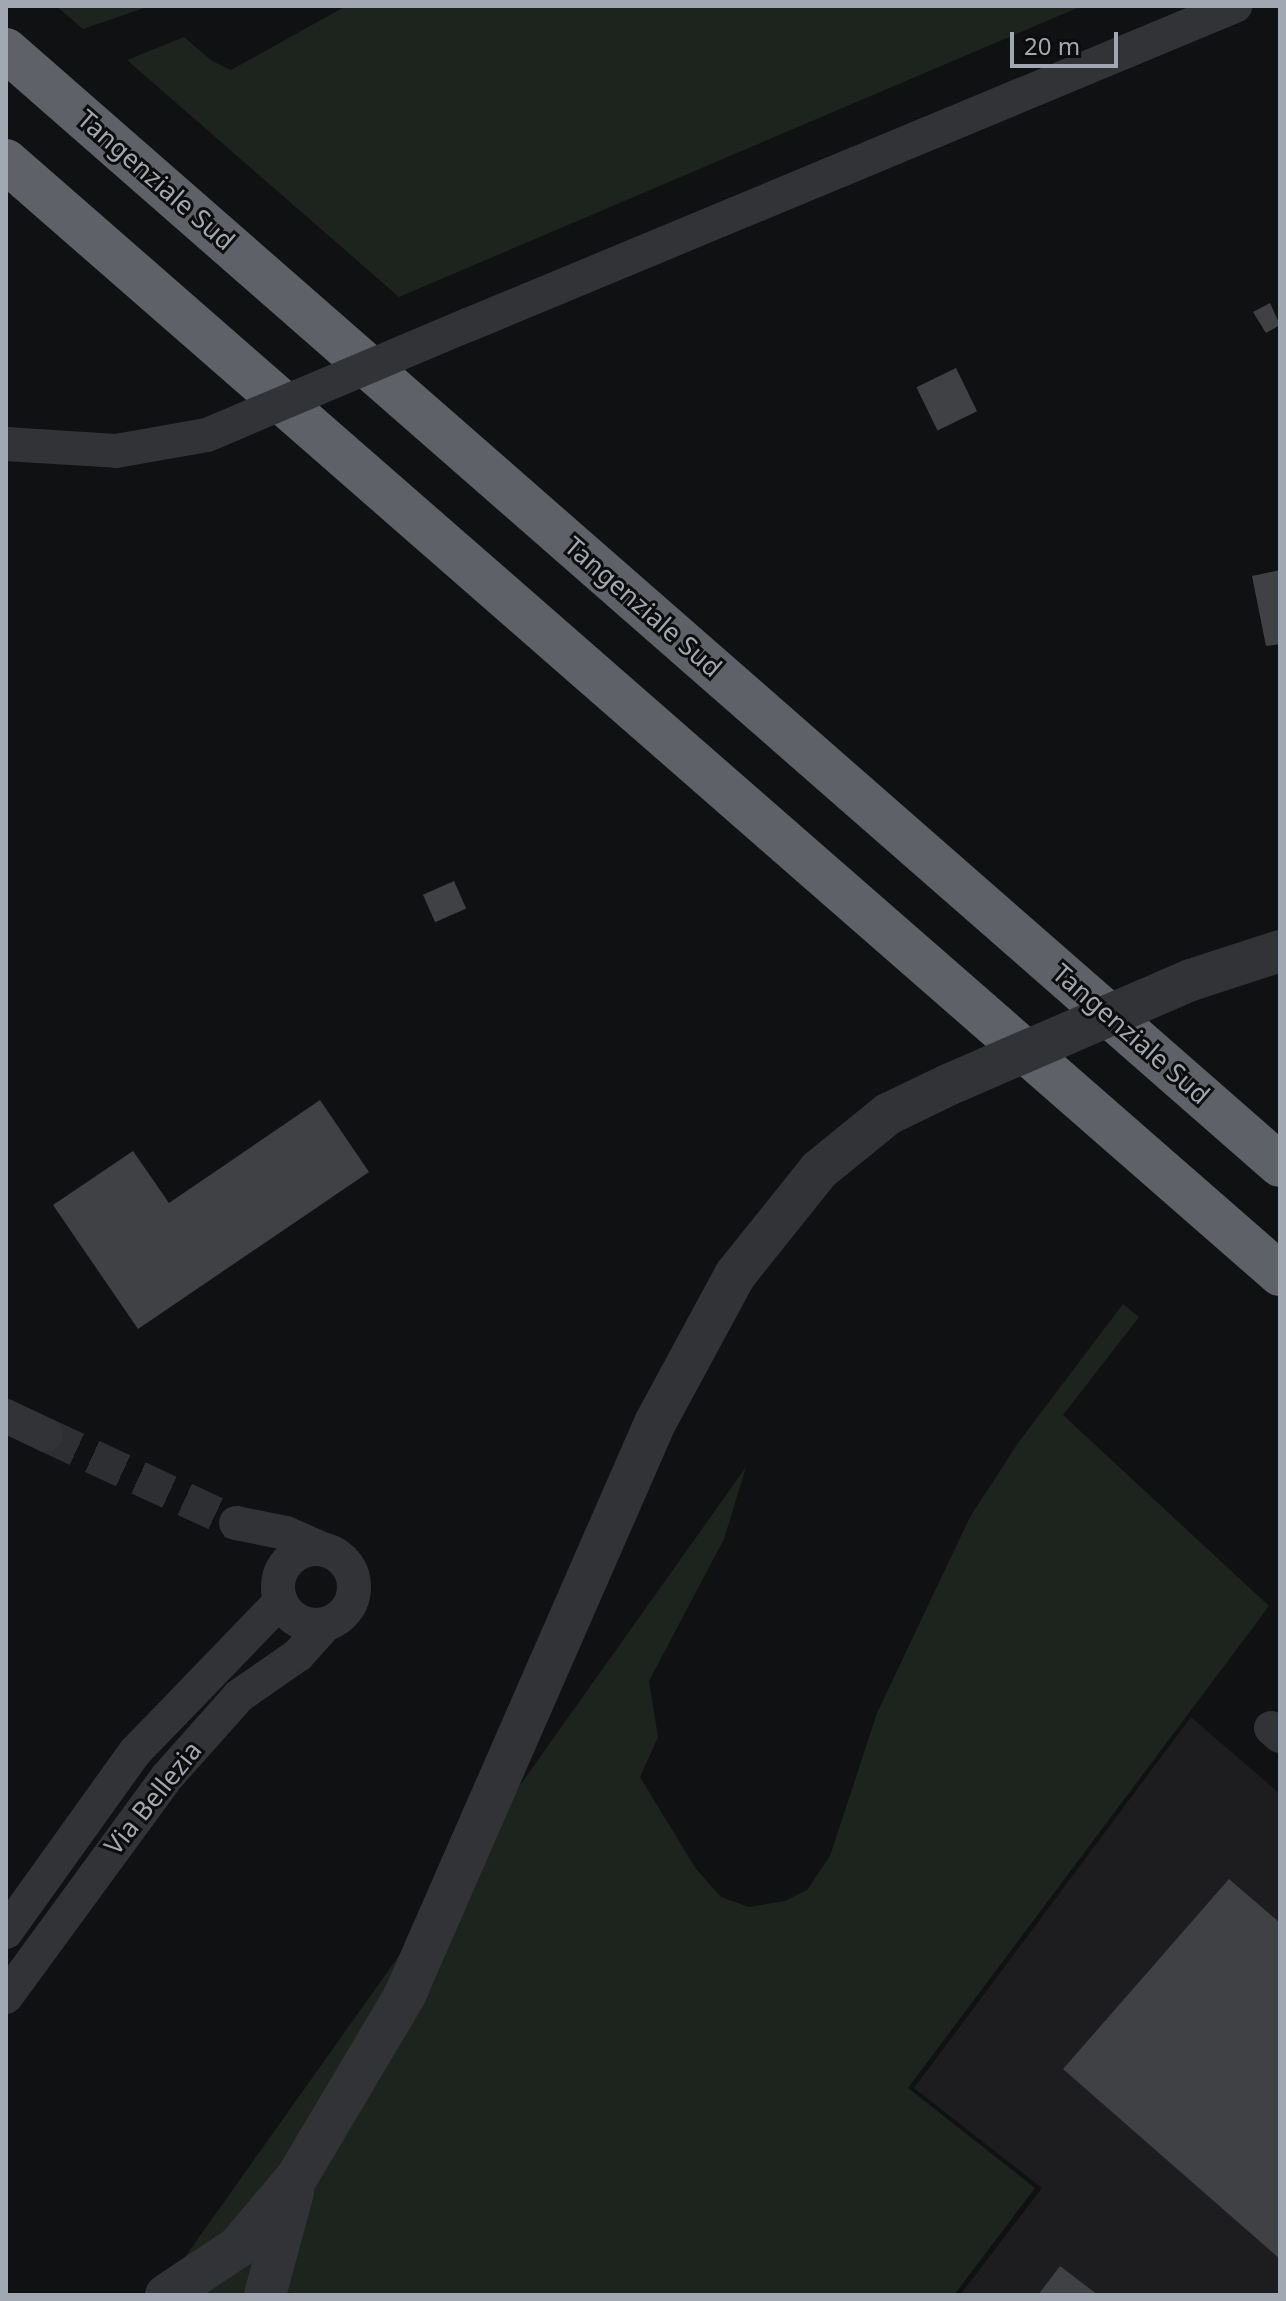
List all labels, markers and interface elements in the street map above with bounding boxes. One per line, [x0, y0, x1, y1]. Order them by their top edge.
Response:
scale bar [1014, 16, 1122, 66]
text: 20 m [1024, 29, 1080, 62]
street label: Tangenziale Sud [71, 103, 241, 257]
street label: Tangenziale Sud [558, 530, 728, 684]
street label: Tangenziale Sud [1046, 957, 1216, 1111]
street label: Via Bellezia [98, 1735, 208, 1861]

